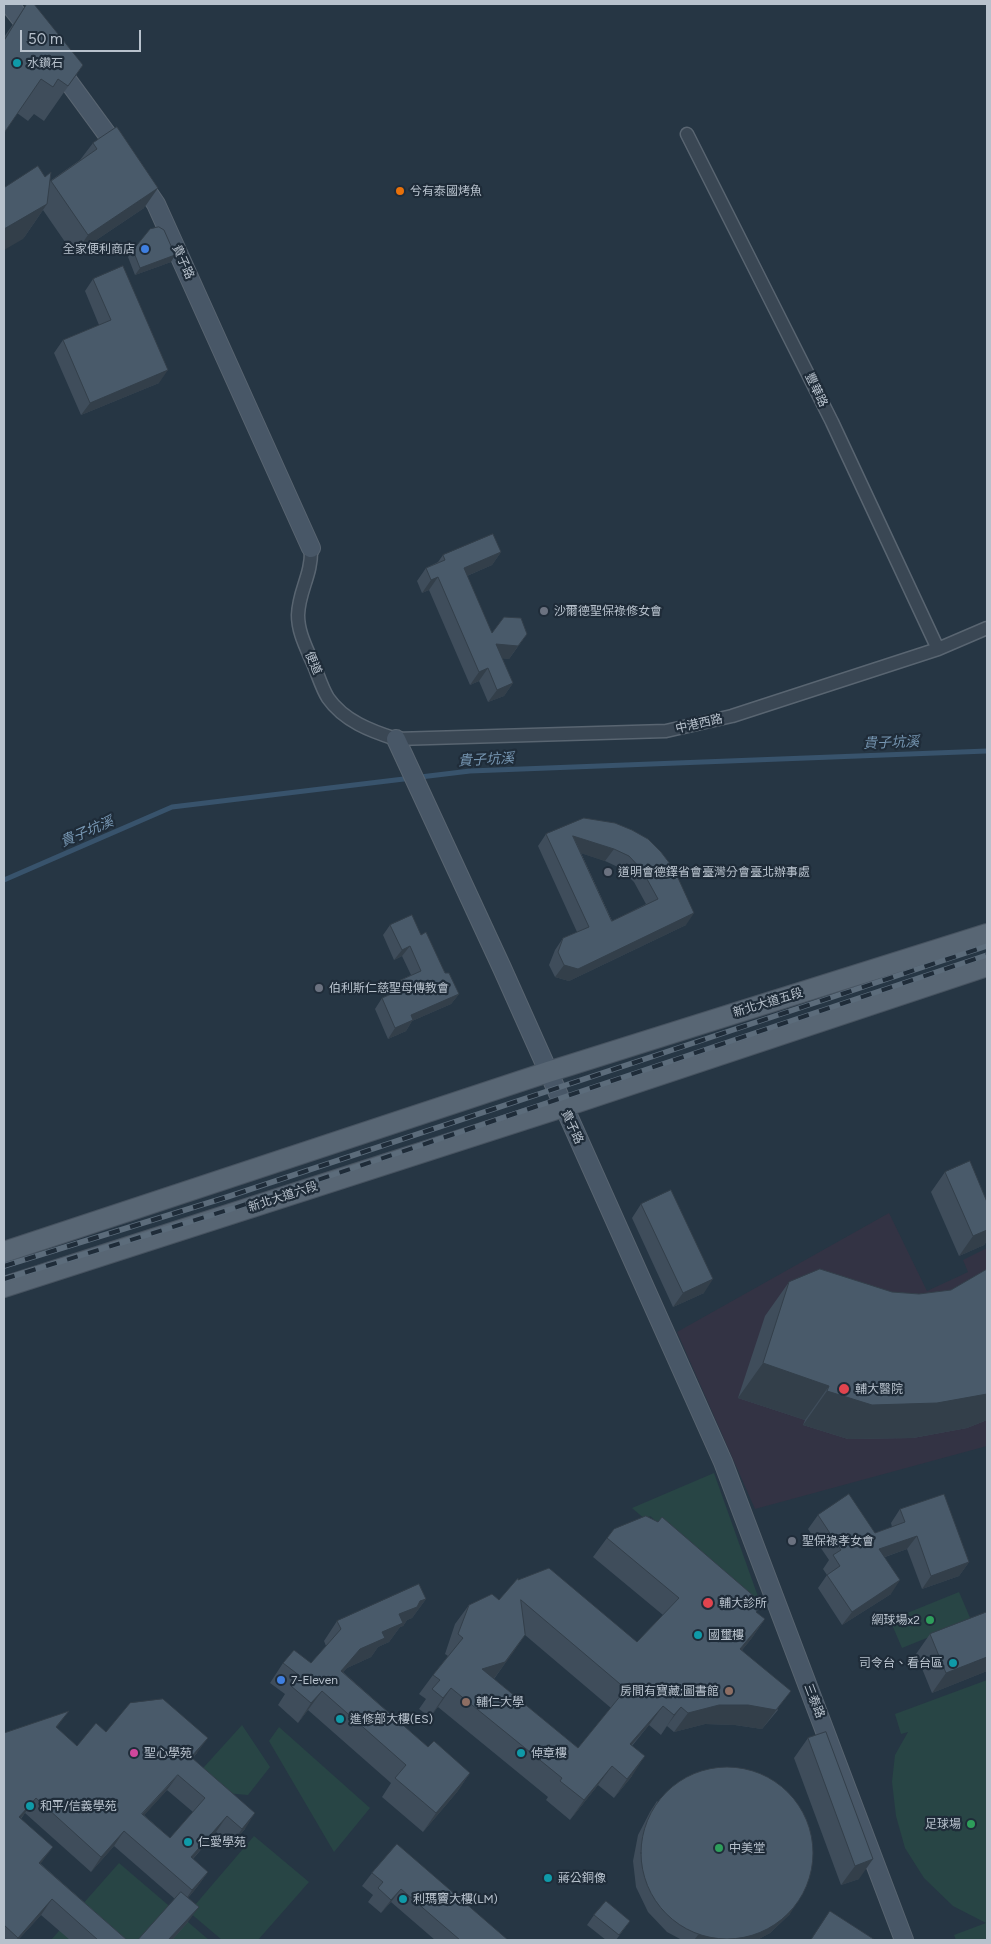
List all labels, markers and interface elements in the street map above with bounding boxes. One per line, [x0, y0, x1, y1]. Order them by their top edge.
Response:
scale bar [22, 20, 144, 52]
text: 50 m [28, 30, 63, 48]
place label: 水鑽石 [27, 56, 63, 70]
marker: 水鑽石 [11, 57, 23, 69]
place label: 兮有泰國烤魚 [410, 184, 482, 198]
marker: 兮有泰國烤魚 [394, 185, 406, 197]
place label: 全家便利商店 [63, 242, 135, 256]
marker: 全家便利商店 [139, 243, 151, 255]
street label: 貴子路 [169, 243, 197, 281]
street label: 豐華路 [802, 371, 830, 409]
place label: 沙爾德聖保祿修女會 [554, 604, 662, 618]
marker: 沙爾德聖保祿修女會 [538, 605, 550, 617]
street label: 便道 [302, 649, 324, 677]
street label: 中港西路 [674, 712, 724, 736]
water label: 貴子坑溪 [863, 734, 919, 752]
water label: 貴子坑溪 [458, 750, 514, 770]
water label: 貴子坑溪 [58, 813, 116, 851]
place label: 道明會德鐸省會臺灣分會臺北辦事處 [618, 865, 810, 879]
marker: 道明會德鐸省會臺灣分會臺北辦事處 [602, 866, 614, 878]
place label: 伯利斯仁慈聖母傳教會 [329, 981, 449, 995]
marker: 伯利斯仁慈聖母傳教會 [313, 982, 325, 994]
street label: 新北大道五段 [731, 986, 805, 1020]
street label: 貴子路 [558, 1108, 586, 1146]
street label: 新北大道六段 [247, 1179, 319, 1215]
marker: 輔大醫院 [837, 1382, 851, 1396]
place label: 輔大醫院 [855, 1382, 903, 1396]
place label: 聖保祿孝女會 [802, 1534, 874, 1548]
marker: 聖保祿孝女會 [786, 1535, 798, 1547]
marker: 輔大診所 [701, 1596, 715, 1610]
place label: 輔大診所 [719, 1596, 767, 1610]
place label: 網球場x2 [872, 1613, 920, 1627]
marker: 網球場x2 [924, 1614, 936, 1626]
place label: 國璽樓 [708, 1628, 744, 1642]
marker: 國璽樓 [692, 1629, 704, 1641]
place label: 司令台、看台區 [859, 1656, 943, 1670]
marker: 司令台、看台區 [947, 1657, 959, 1669]
place label: 7-Eleven [291, 1673, 338, 1687]
marker: 7-Eleven [275, 1674, 287, 1686]
street label: 三泰路 [801, 1682, 827, 1720]
place label: 房間有寶藏;圖書館 [620, 1684, 719, 1698]
marker: 房間有寶藏;圖書館 [723, 1685, 735, 1697]
place label: 輔仁大學 [476, 1695, 524, 1709]
marker: 輔仁大學 [460, 1696, 472, 1708]
place label: 進修部大樓(ES) [350, 1712, 433, 1726]
marker: 進修部大樓(ES) [334, 1713, 346, 1725]
place label: 聖心學苑 [144, 1746, 192, 1760]
place label: 倬章樓 [531, 1746, 567, 1760]
marker: 聖心學苑 [128, 1747, 140, 1759]
marker: 倬章樓 [515, 1747, 527, 1759]
place label: 和平/信義學苑 [40, 1799, 117, 1813]
marker: 和平/信義學苑 [24, 1800, 36, 1812]
place label: 足球場 [925, 1817, 961, 1831]
marker: 足球場 [965, 1818, 977, 1830]
place label: 仁愛學苑 [198, 1835, 246, 1849]
marker: 仁愛學苑 [182, 1836, 194, 1848]
place label: 中美堂 [729, 1841, 765, 1855]
marker: 中美堂 [713, 1842, 725, 1854]
place label: 蔣公銅像 [558, 1871, 606, 1885]
marker: 蔣公銅像 [542, 1872, 554, 1884]
place label: 利瑪竇大樓(LM) [413, 1892, 498, 1906]
marker: 利瑪竇大樓(LM) [397, 1893, 409, 1905]

